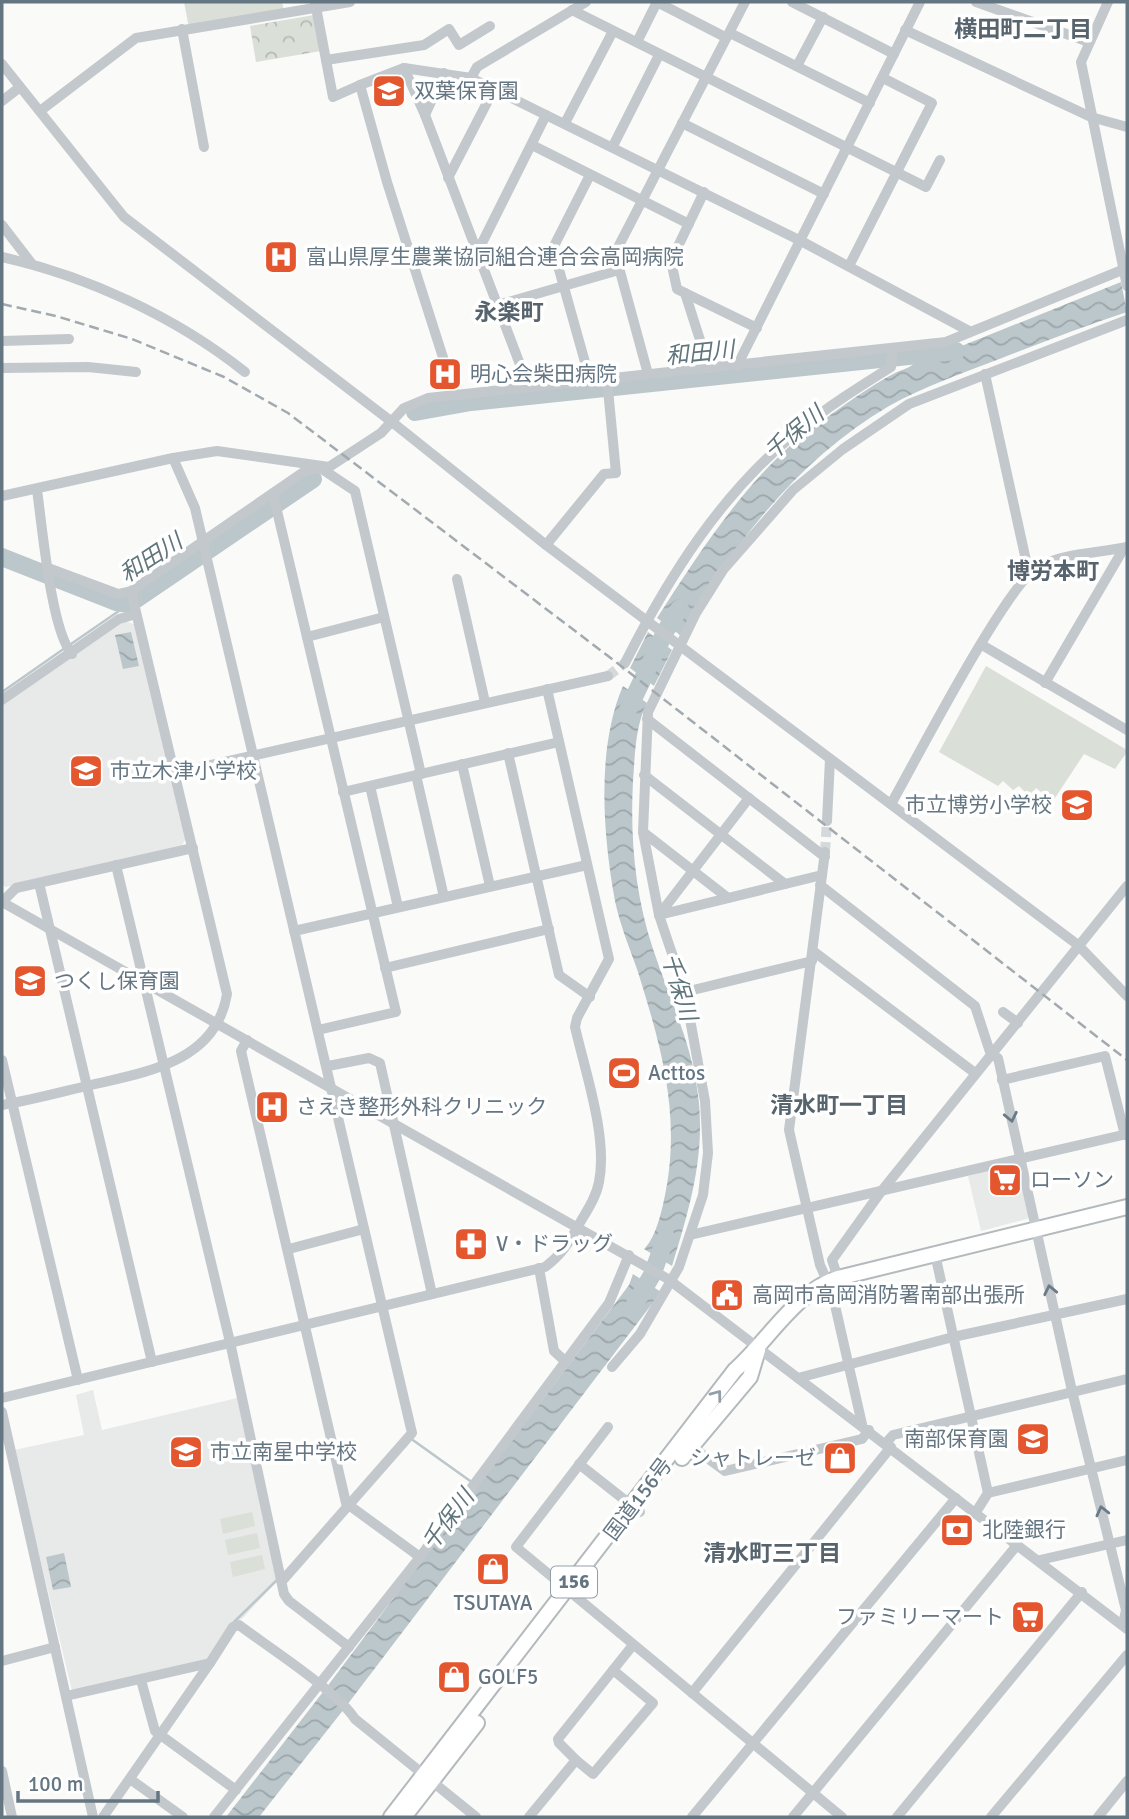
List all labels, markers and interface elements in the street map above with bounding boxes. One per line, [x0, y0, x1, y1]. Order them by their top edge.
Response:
district label: 横田町二丁目 [954, 15, 1092, 44]
school or university icon: 双葉保育園 [370, 72, 408, 110]
place label: 双葉保育園 [414, 78, 519, 104]
hospital icon: 富山県厚生農業協同組合連合会高岡病院 [262, 238, 300, 276]
place label: 富山県厚生農業協同組合連合会高岡病院 [306, 244, 684, 270]
district label: 永楽町 [475, 298, 544, 327]
water label: 和田川 [664, 335, 739, 371]
hospital icon: 明心会柴田病院 [426, 355, 464, 393]
place label: 明心会柴田病院 [470, 361, 617, 387]
water label: 千保川 [758, 398, 832, 466]
water label: 和田川 [114, 525, 190, 589]
district label: 博労本町 [1007, 557, 1099, 586]
school or university icon: 市立木津小学校 [67, 752, 105, 790]
place label: 市立木津小学校 [110, 758, 257, 784]
school or university icon: 市立博労小学校 [1058, 786, 1096, 824]
place label: 市立博労小学校 [905, 792, 1052, 818]
water label: 千保川 [655, 950, 704, 1027]
school or university icon: つくし保育園 [11, 962, 49, 1000]
place label: つくし保育園 [54, 968, 180, 994]
sports icon: Acttos [605, 1054, 643, 1092]
place label: Acttos [648, 1060, 705, 1086]
hospital icon: さえき整形外科クリニック [253, 1088, 291, 1126]
district label: 清水町一丁目 [770, 1091, 908, 1120]
place label: さえき整形外科クリニック [296, 1094, 547, 1120]
one-way arrow [1002, 1111, 1017, 1123]
supermarket icon: ローソン [986, 1161, 1024, 1199]
place label: ローソン [1030, 1167, 1114, 1193]
pharmacy icon: V・ドラッグ [452, 1225, 490, 1263]
place label: V・ドラッグ [496, 1231, 613, 1257]
public building icon: 高岡市高岡消防署南部出張所 [708, 1276, 746, 1314]
place label: 高岡市高岡消防署南部出張所 [752, 1282, 1025, 1308]
one-way arrow [1044, 1284, 1059, 1296]
one-way arrow [709, 1390, 721, 1403]
school or university icon: 南部保育園 [1014, 1420, 1052, 1458]
place label: 南部保育園 [904, 1426, 1009, 1452]
school or university icon: 市立南星中学校 [167, 1433, 205, 1471]
place label: 市立南星中学校 [210, 1439, 357, 1465]
shop icon: シャトレーゼ [821, 1439, 859, 1477]
place label: シャトレーゼ [690, 1445, 816, 1471]
street label: 国道156号 [598, 1452, 678, 1546]
water label: 千保川 [416, 1481, 482, 1556]
one-way arrow [1096, 1506, 1110, 1518]
bank icon: 北陸銀行 [938, 1511, 976, 1549]
place label: 北陸銀行 [982, 1517, 1066, 1543]
district label: 清水町三丁目 [703, 1539, 841, 1568]
shop icon: TSUTAYA [474, 1550, 512, 1588]
road number: 156 [551, 1566, 597, 1598]
place label: TSUTAYA [453, 1590, 533, 1616]
supermarket icon: ファミリーマート [1009, 1598, 1047, 1636]
place label: ファミリーマート [836, 1604, 1004, 1630]
shop icon: GOLF5 [435, 1658, 473, 1696]
place label: GOLF5 [478, 1664, 538, 1690]
scale bar [18, 1759, 158, 1803]
text: 100 m [28, 1771, 83, 1797]

